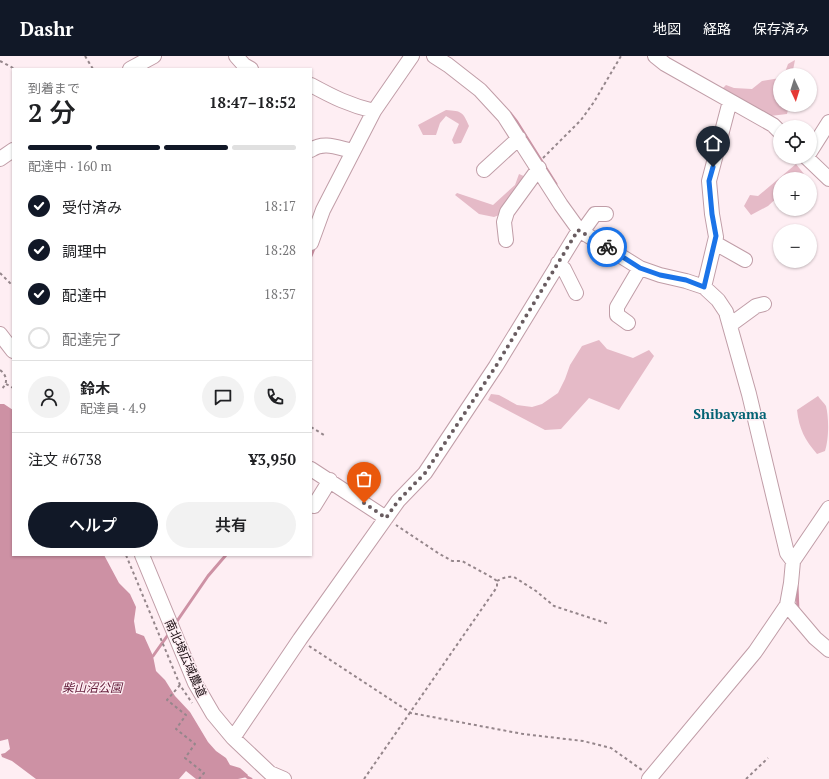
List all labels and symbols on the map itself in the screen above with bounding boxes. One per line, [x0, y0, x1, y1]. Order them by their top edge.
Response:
north arrow [773, 68, 817, 112]
pin [696, 126, 730, 167]
courier [587, 227, 627, 267]
district label: Shibayama [693, 404, 767, 423]
pin [347, 462, 381, 503]
street label: 南北埼広域農道 [162, 617, 210, 699]
park label: 柴山沼公園 [62, 680, 124, 695]

